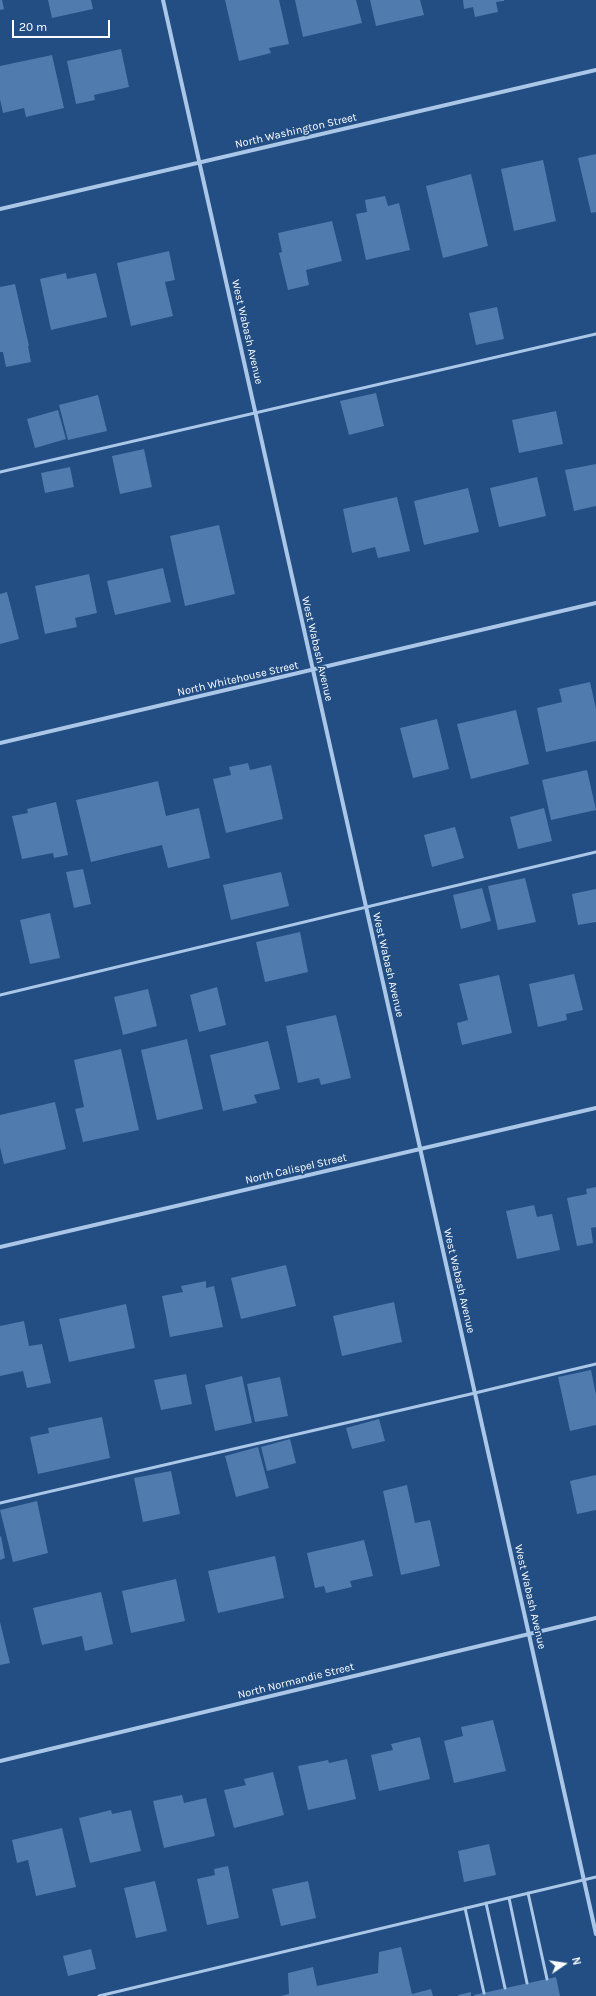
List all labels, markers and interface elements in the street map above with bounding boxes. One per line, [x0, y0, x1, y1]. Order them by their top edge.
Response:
scale bar [14, 12, 112, 38]
text: 20 m [19, 20, 47, 34]
street label: North Washington Street [234, 111, 358, 151]
street label: West Wabash Avenue [229, 278, 265, 386]
street label: West Wabash Avenue [299, 595, 335, 703]
street label: North Whitehouse Street [176, 659, 300, 699]
street label: West Wabash Avenue [370, 911, 406, 1019]
street label: North Calispel Street [244, 1151, 348, 1187]
street label: West Wabash Avenue [441, 1227, 477, 1335]
street label: West Wabash Avenue [512, 1543, 548, 1651]
street label: North Normandie Street [236, 1660, 356, 1702]
north arrow [544, 1944, 584, 1984]
text: N [569, 1956, 583, 1966]

